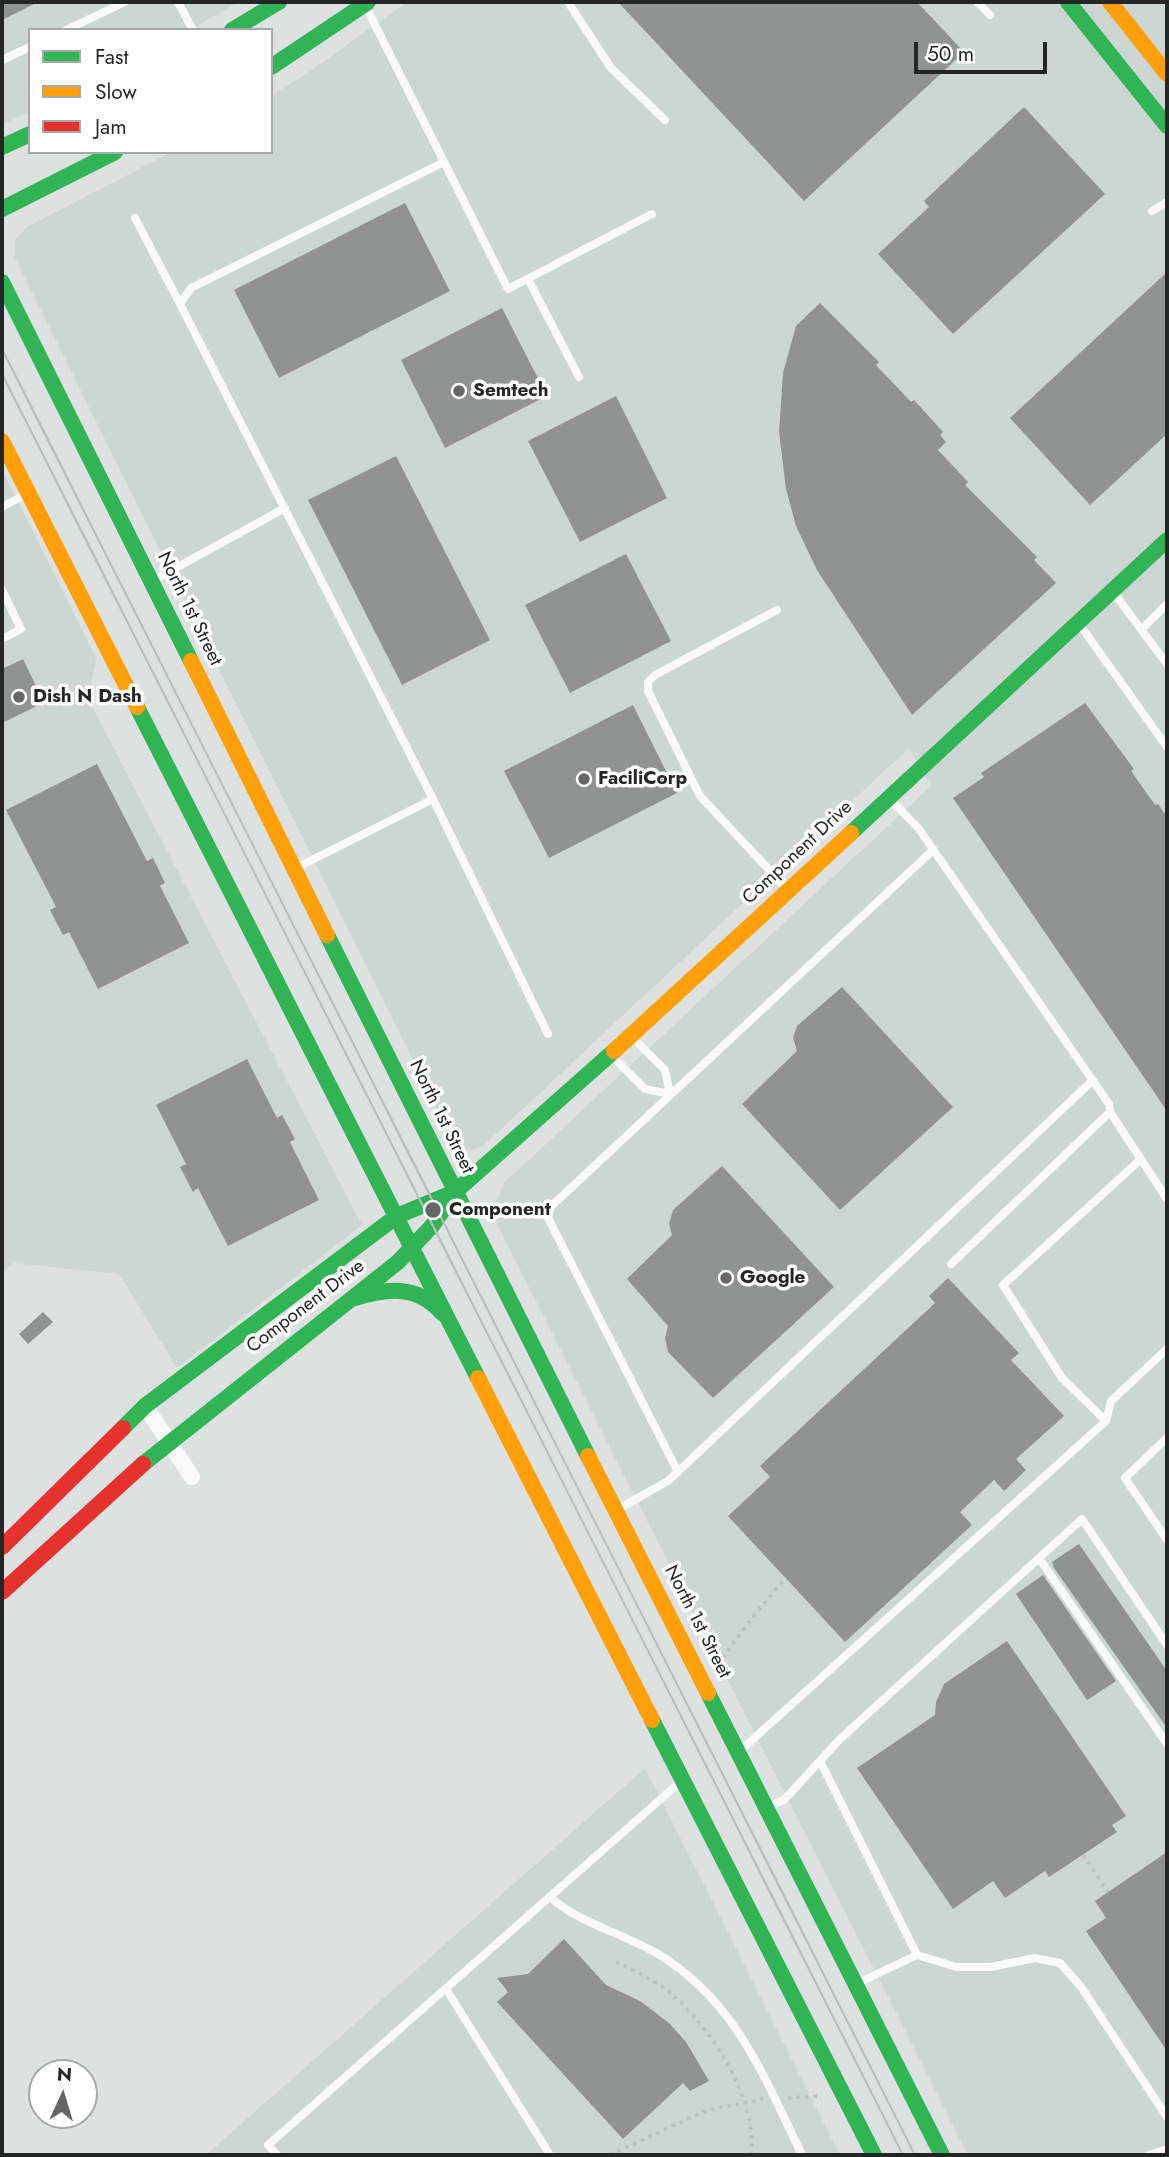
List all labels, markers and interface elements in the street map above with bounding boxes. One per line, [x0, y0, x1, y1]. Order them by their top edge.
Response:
legend [28, 28, 273, 154]
scale bar [917, 28, 1050, 72]
text: 50 m [927, 39, 974, 69]
text: Fast [95, 42, 128, 72]
text: Slow [95, 77, 137, 107]
text: Jam [95, 112, 127, 142]
place label: Semtech [473, 380, 548, 402]
marker: Semtech [451, 383, 467, 399]
street label: North 1st Street [152, 548, 226, 670]
place label: Dish N Dash [33, 686, 142, 708]
marker: Dish N Dash [11, 689, 27, 705]
place label: FaciliCorp [598, 768, 687, 790]
marker: FaciliCorp [576, 771, 592, 787]
street label: Component Drive [738, 796, 858, 910]
street label: North 1st Street [404, 1056, 478, 1178]
place label: Component [449, 1199, 551, 1221]
marker: Component [423, 1200, 443, 1220]
street label: Component Drive [243, 1255, 369, 1359]
place label: Google [740, 1267, 805, 1289]
marker: Google [718, 1270, 734, 1286]
street label: North 1st Street [659, 1562, 735, 1682]
north arrow [28, 2059, 98, 2129]
text: N [56, 2061, 73, 2089]

